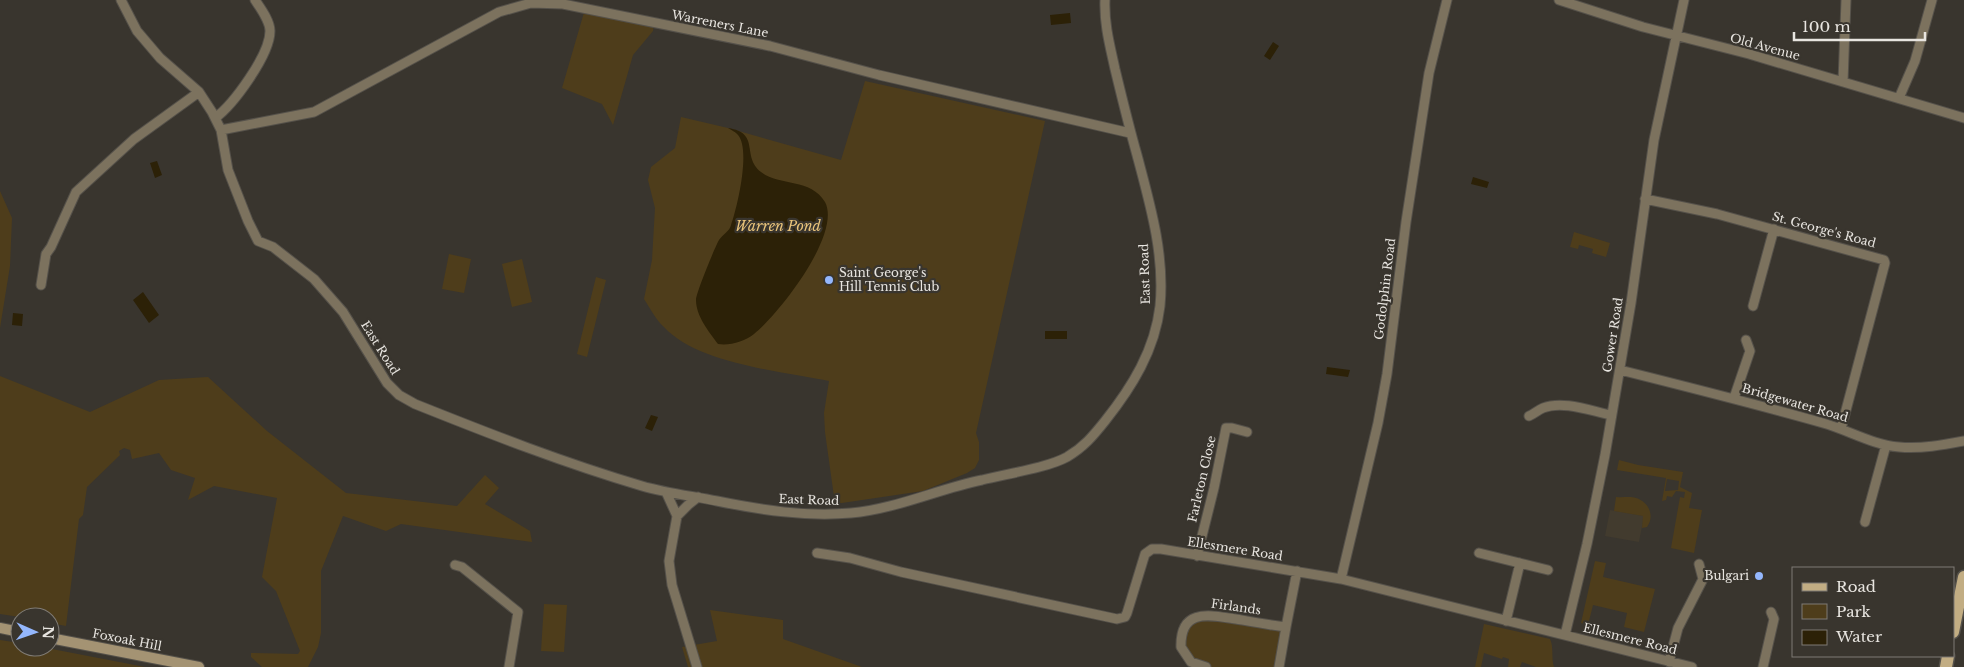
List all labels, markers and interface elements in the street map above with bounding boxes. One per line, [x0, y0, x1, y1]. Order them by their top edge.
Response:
street label: Warreners Lane [669, 7, 770, 40]
scale bar [1794, 10, 1925, 42]
text: 100 m [1802, 17, 1851, 36]
street label: Old Avenue [1728, 30, 1802, 63]
street label: St. George's Road [1771, 208, 1878, 251]
water label: Warren Pond [735, 217, 822, 235]
street label: Godolphin Road [1371, 237, 1398, 341]
street label: East Road [1136, 243, 1153, 305]
place label: Saint George's Hill Tennis Club [839, 265, 939, 294]
marker: Saint George's Hill Tennis Club [823, 274, 835, 286]
street label: Gower Road [1599, 296, 1626, 373]
street label: East Road [358, 318, 403, 377]
street label: Bridgewater Road [1740, 380, 1850, 425]
street label: Farleton Close [1184, 434, 1219, 524]
street label: East Road [778, 491, 840, 508]
street label: Ellesmere Road [1186, 534, 1284, 563]
legend [1792, 567, 1954, 657]
place label: Bulgari [1704, 568, 1749, 583]
marker: Bulgari [1753, 570, 1765, 582]
text: Road [1836, 577, 1876, 596]
street label: Firlands [1210, 596, 1262, 617]
text: Park [1836, 602, 1872, 621]
north arrow [10, 607, 60, 657]
street label: Ellesmere Road [1582, 620, 1679, 657]
street label: Foxoak Hill [91, 625, 163, 654]
text: N [39, 626, 57, 639]
text: Water [1835, 627, 1883, 646]

